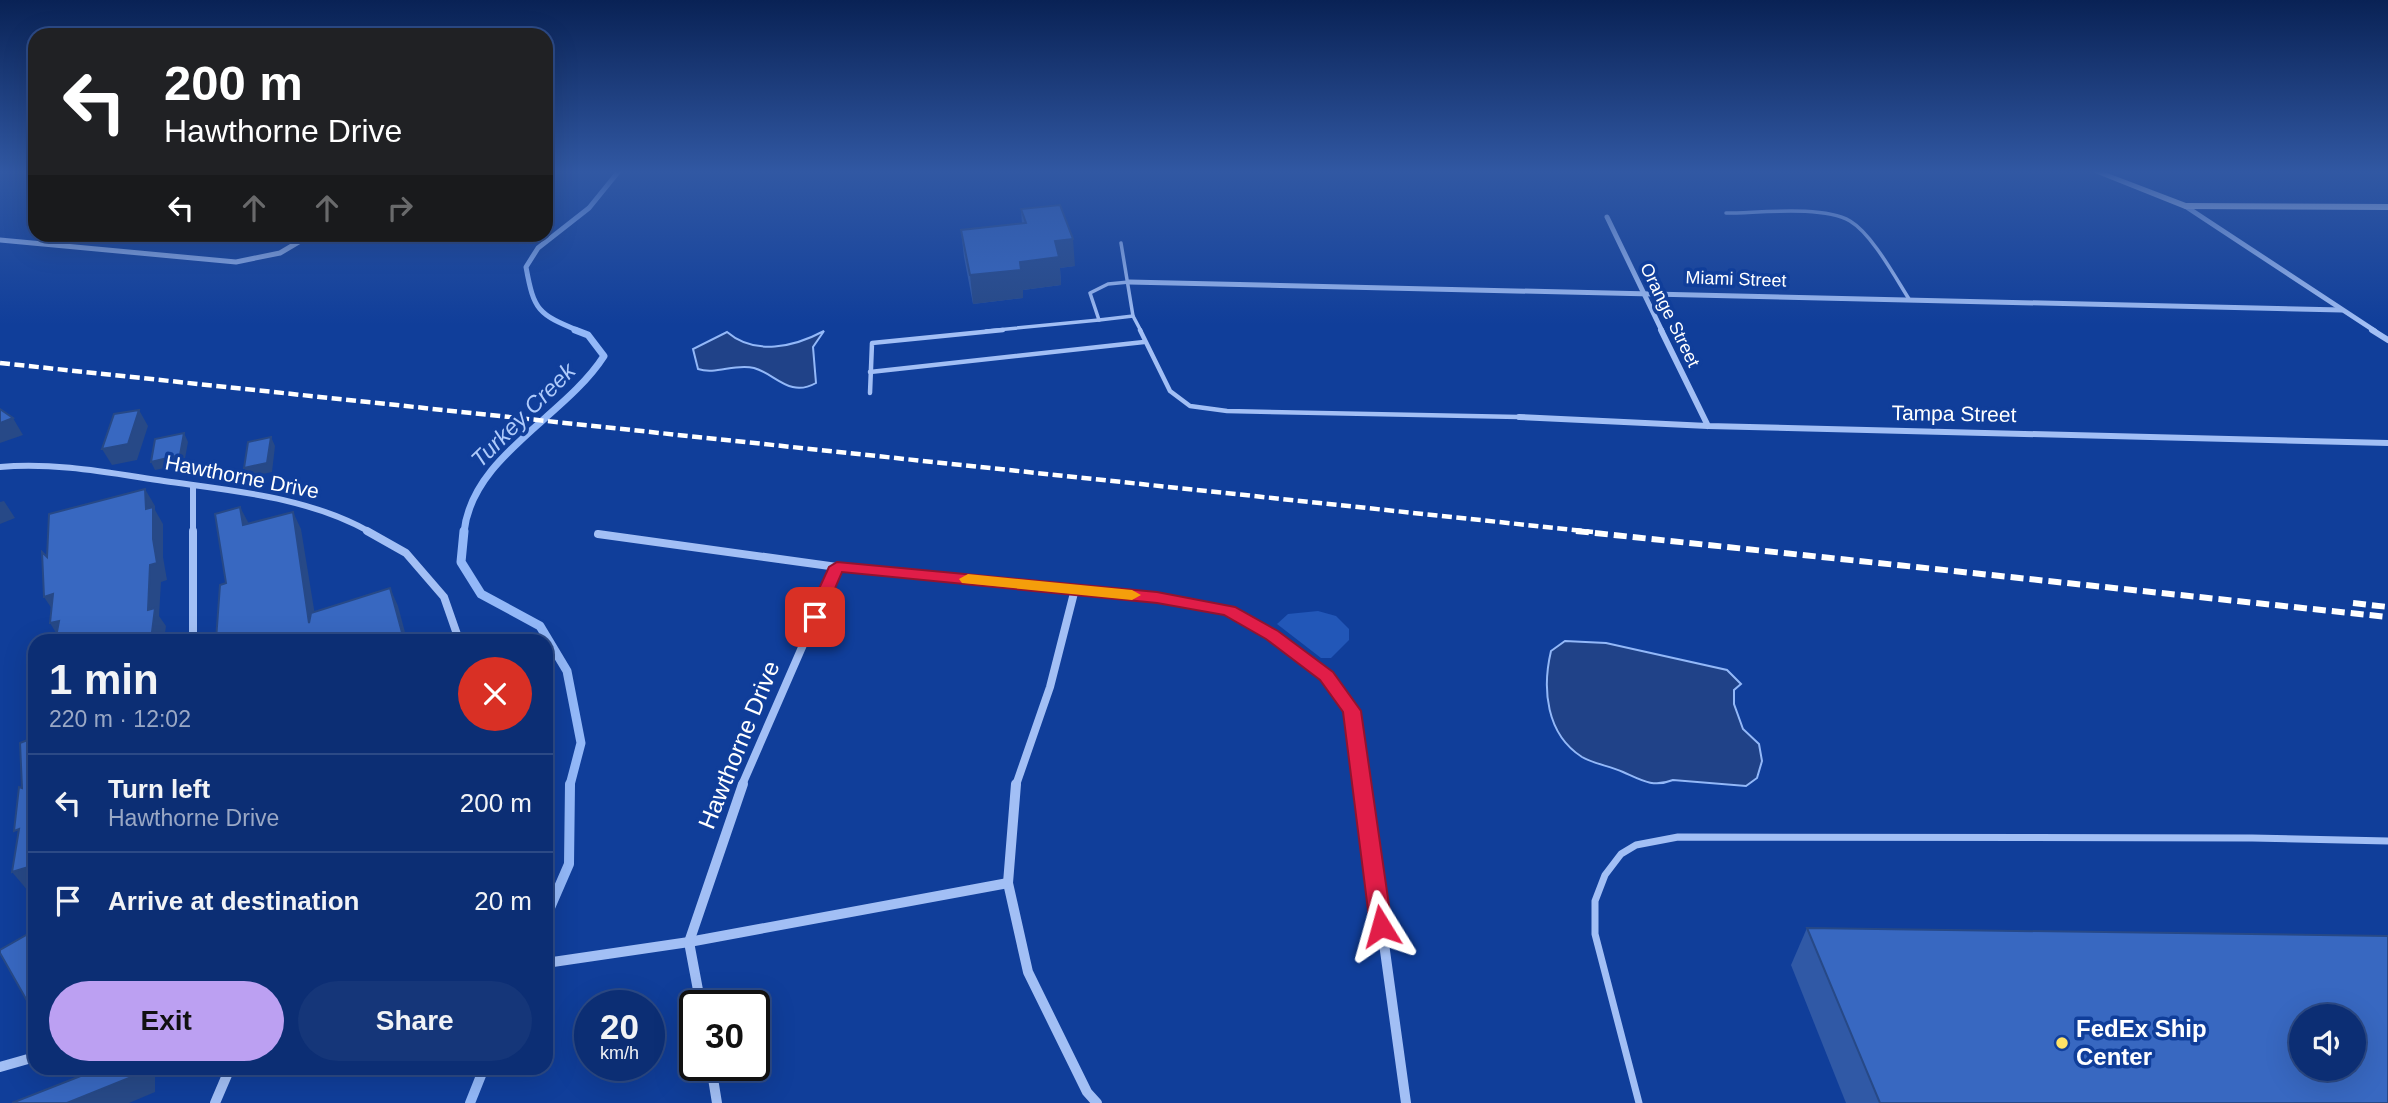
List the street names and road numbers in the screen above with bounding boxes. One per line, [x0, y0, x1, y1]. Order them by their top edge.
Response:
street label: Orange Street [1636, 260, 1704, 370]
street label: Miami Street [1685, 267, 1787, 291]
street label: Tampa Street [1891, 401, 2017, 426]
street label: Hawthorne Drive [163, 450, 321, 503]
street label: Hawthorne Drive [693, 657, 785, 833]

